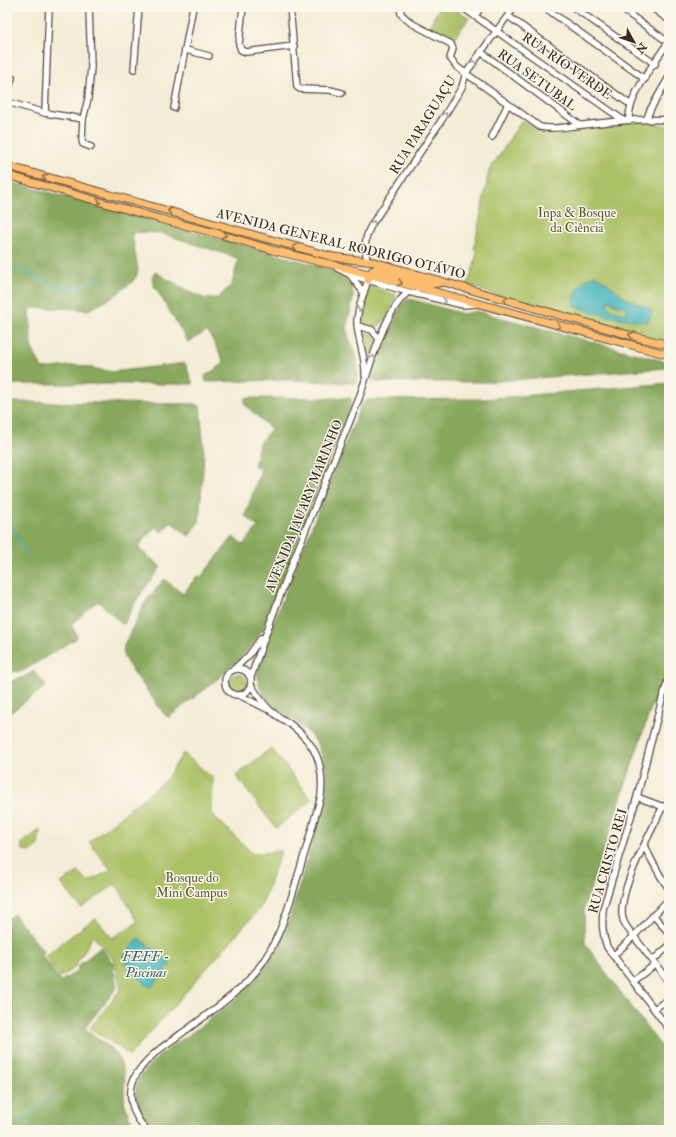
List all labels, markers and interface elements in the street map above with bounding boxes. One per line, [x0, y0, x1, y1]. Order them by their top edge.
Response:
north arrow [614, 22, 654, 62]
street label: RUA RÍO VERDE [519, 28, 616, 103]
text: N [632, 39, 650, 57]
street label: RUA SETUBAL [494, 46, 580, 114]
one-way arrow [469, 60, 476, 67]
street label: RUA PARAGUAÇU [386, 73, 460, 177]
one-way arrow [440, 112, 448, 119]
one-way arrow [41, 173, 48, 182]
one-way arrow [95, 197, 101, 205]
street label: AVENIDA GENERAL RODRIGO OTÁVIO [214, 204, 467, 283]
park label: Inpa & Bosque da Ciência [538, 205, 617, 236]
one-way arrow [167, 208, 173, 216]
one-way arrow [368, 220, 376, 227]
one-way arrow [220, 230, 227, 239]
one-way arrow [292, 243, 298, 251]
one-way arrow [396, 278, 403, 287]
one-way arrow [441, 296, 447, 304]
one-way arrow [503, 296, 510, 305]
one-way arrow [356, 306, 365, 313]
one-way arrow [554, 321, 561, 330]
one-way arrow [628, 332, 634, 340]
one-way arrow [369, 354, 377, 361]
street label: AVENIDA JAUARY MARINHO [262, 417, 346, 596]
street label: RUA CRISTO REI [585, 807, 631, 915]
park label: Bosque do Mini Campus [156, 870, 228, 902]
water label: FEFF - Piscinas [121, 948, 170, 981]

